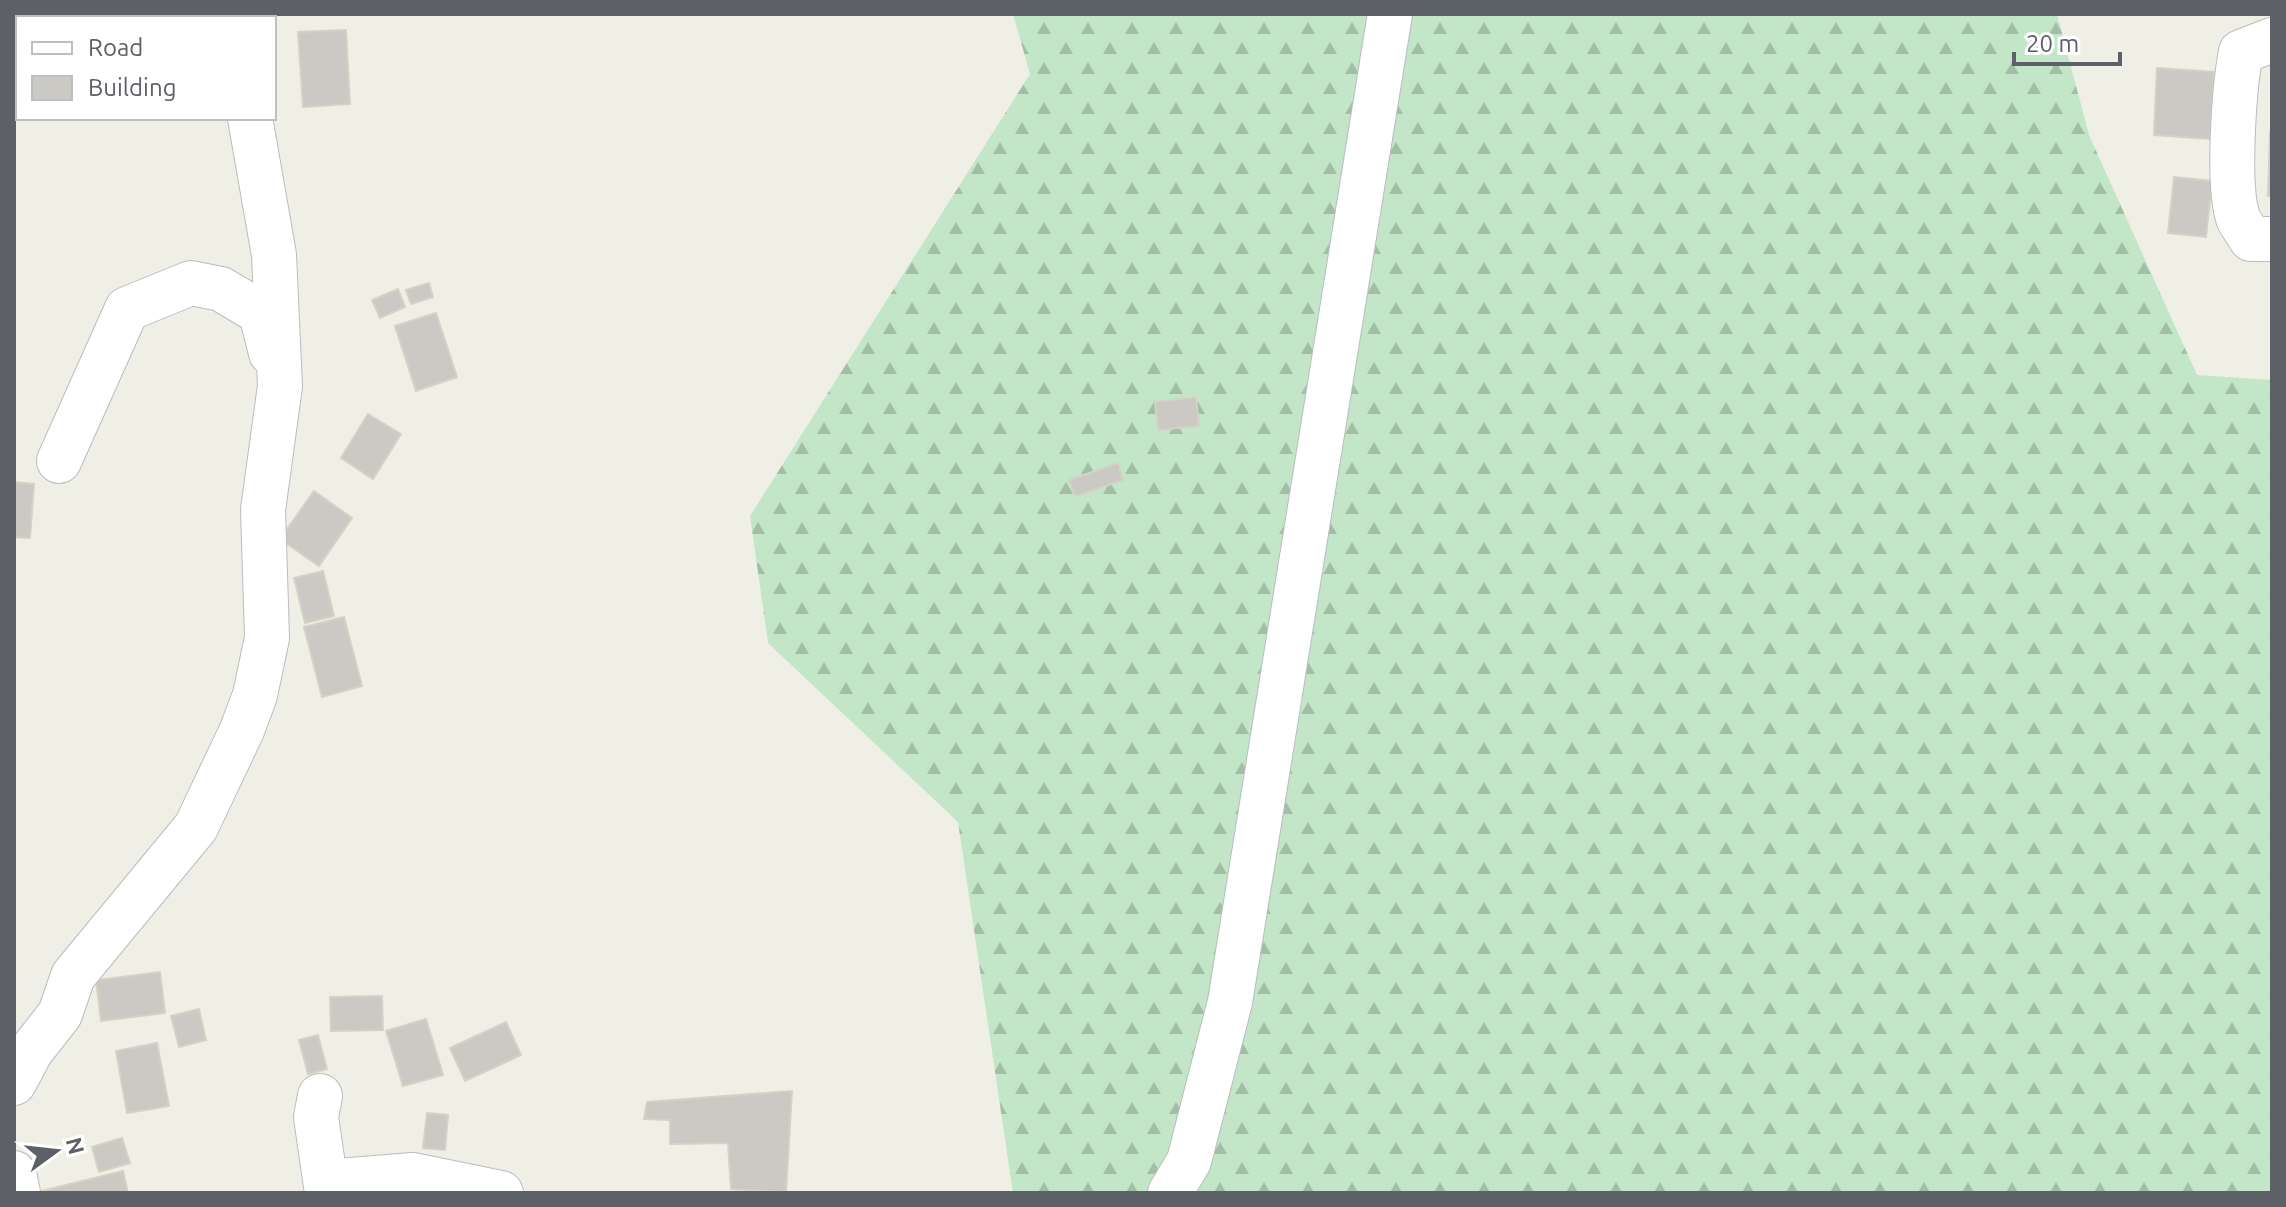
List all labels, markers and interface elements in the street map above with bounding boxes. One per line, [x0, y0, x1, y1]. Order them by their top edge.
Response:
legend [16, 16, 276, 120]
scale bar [2014, 16, 2120, 66]
text: 20 m [2026, 30, 2079, 57]
text: Road [88, 34, 143, 61]
text: Building [88, 74, 176, 101]
north arrow [16, 1111, 96, 1191]
text: N [62, 1135, 90, 1157]

